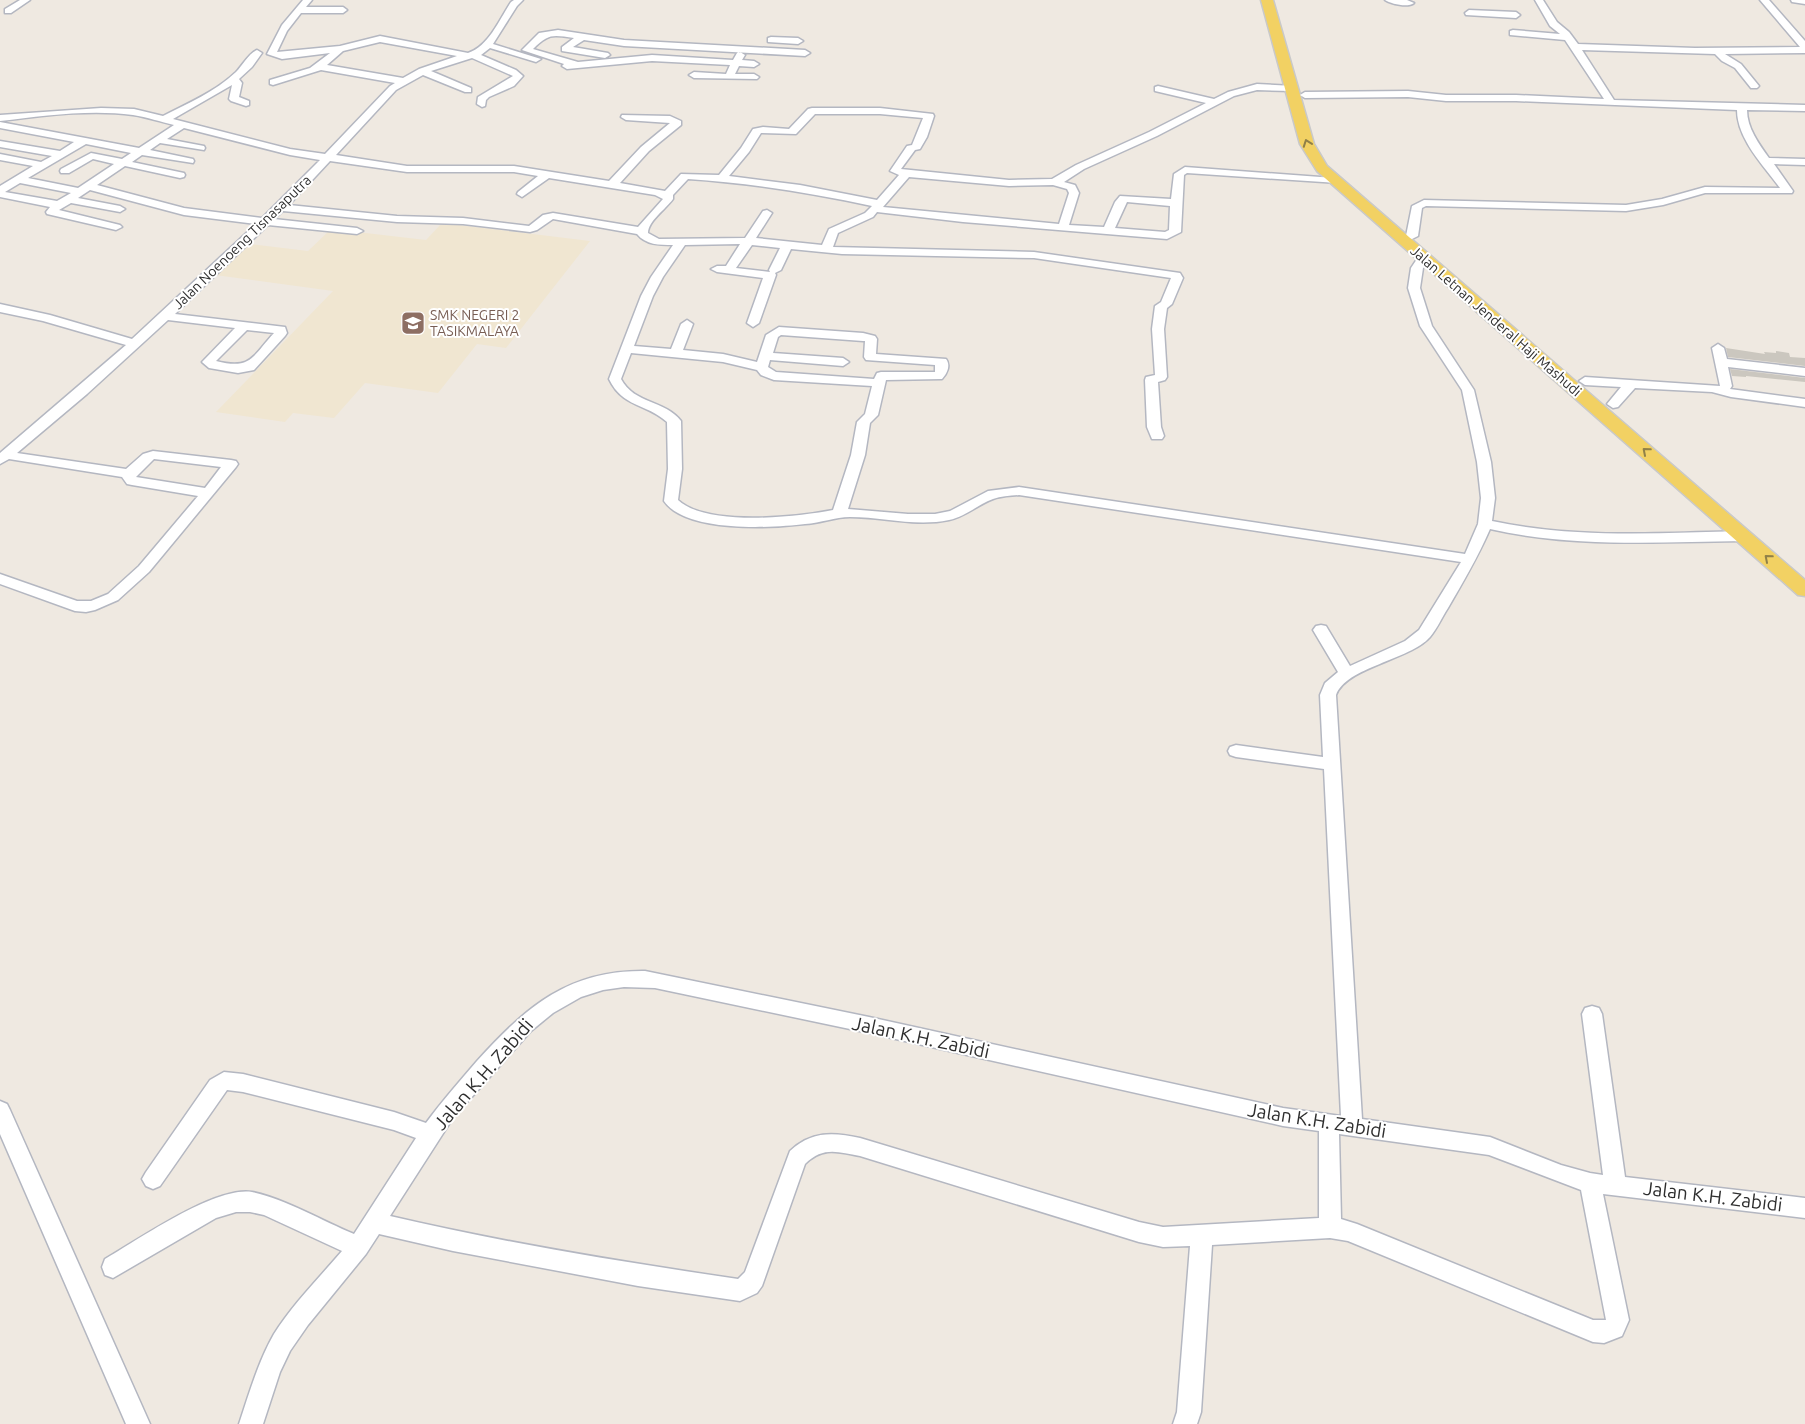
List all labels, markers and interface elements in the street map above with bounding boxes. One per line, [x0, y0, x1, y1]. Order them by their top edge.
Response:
one-way arrow [1303, 139, 1313, 148]
street label: Jalan Noenoeng Tisnasaputra [170, 172, 314, 312]
street label: Jalan Letnan Jenderal Haji Mashudi [1407, 243, 1585, 399]
place label: SMK NEGERI 2 TASIKMALAYA [430, 307, 519, 339]
school or university icon: SMK NEGERI 2 TASIKMALAYA [400, 310, 426, 336]
one-way arrow [1642, 448, 1651, 457]
one-way arrow [1765, 554, 1774, 563]
street label: Jalan K.H. Zabidi [850, 1012, 992, 1062]
street label: Jalan K.H. Zabidi [429, 1014, 537, 1134]
street label: Jalan K.H. Zabidi [1246, 1098, 1388, 1142]
street label: Jalan K.H. Zabidi [1642, 1177, 1784, 1215]

